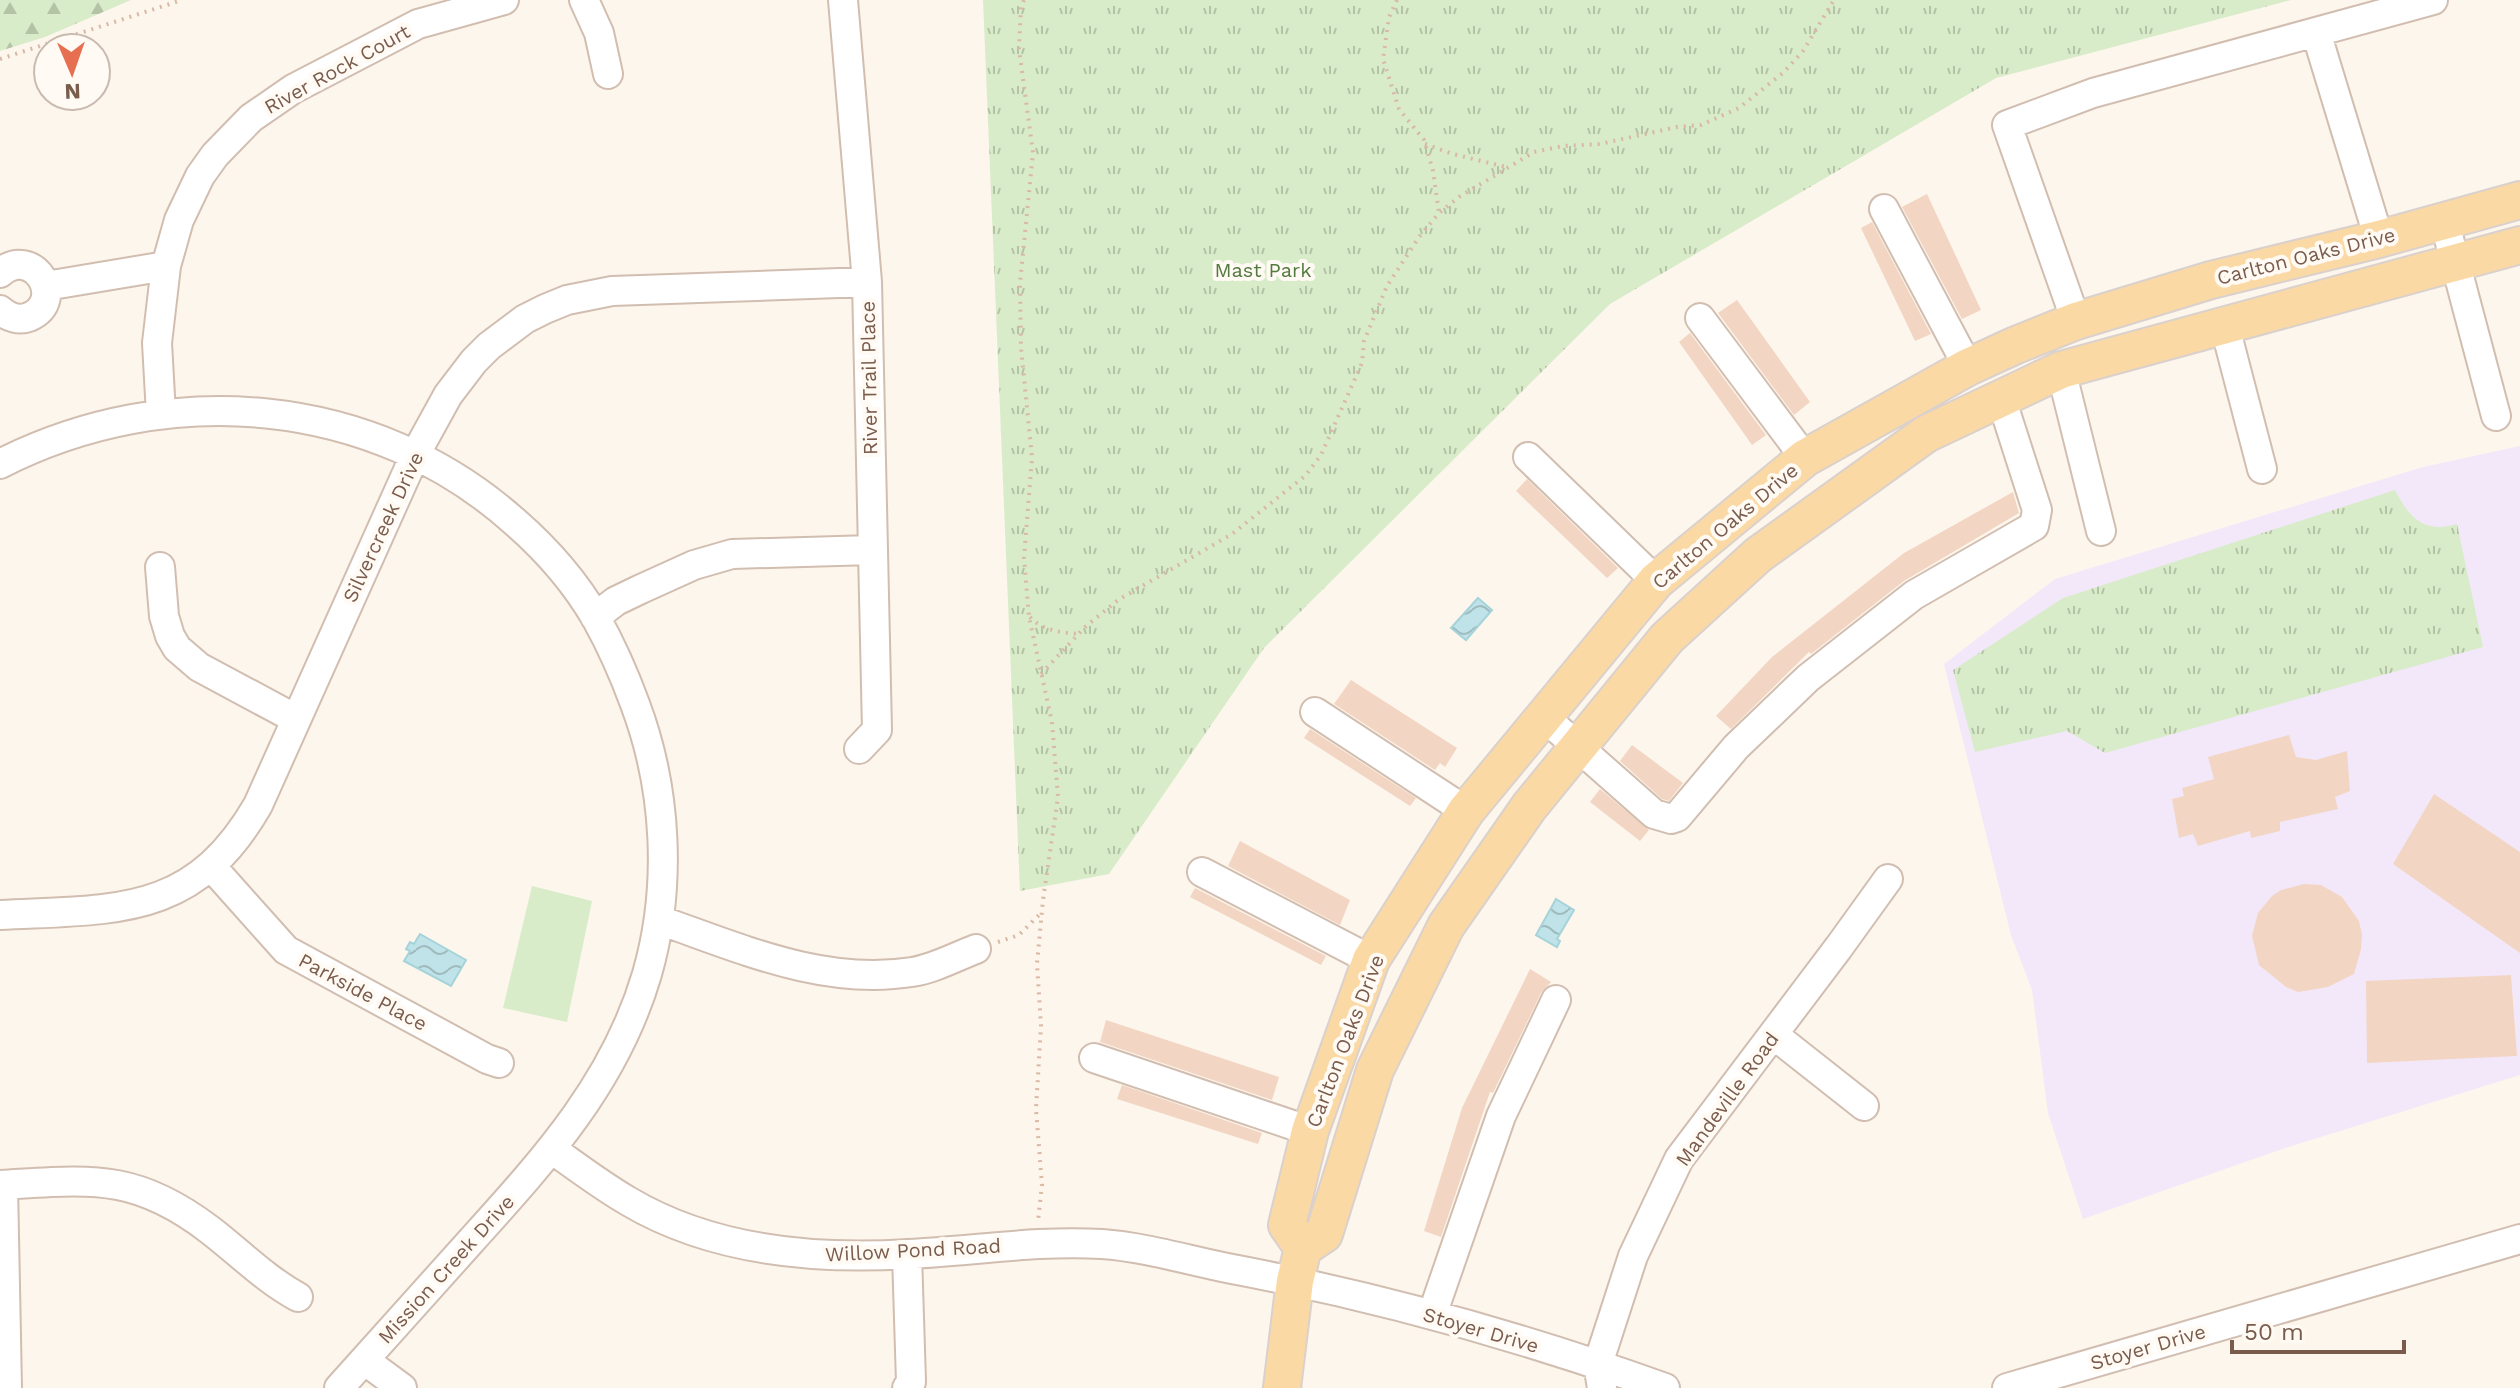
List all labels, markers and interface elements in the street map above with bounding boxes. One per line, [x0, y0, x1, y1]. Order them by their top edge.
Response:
street label: River Rock Court [260, 19, 415, 119]
north arrow [32, 32, 112, 112]
text: N [64, 79, 81, 104]
street label: Carlton Oaks Drive [2214, 222, 2398, 290]
park label: Mast Park [1214, 258, 1312, 282]
street label: River Trail Place [856, 301, 882, 455]
street label: Silvercreek Drive [338, 448, 428, 606]
street label: Carlton Oaks Drive [1647, 458, 1803, 594]
street label: Parkside Place [295, 948, 431, 1036]
street label: Carlton Oaks Drive [1301, 951, 1389, 1131]
street label: Mandeville Road [1670, 1027, 1784, 1171]
street label: Mission Creek Drive [373, 1190, 519, 1348]
street label: Willow Pond Road [824, 1233, 1002, 1267]
street label: Stoyer Drive [1420, 1302, 1542, 1358]
scale bar [2232, 1304, 2404, 1354]
text: 50 m [2244, 1318, 2304, 1346]
street label: Stoyer Drive [2087, 1319, 2209, 1375]

